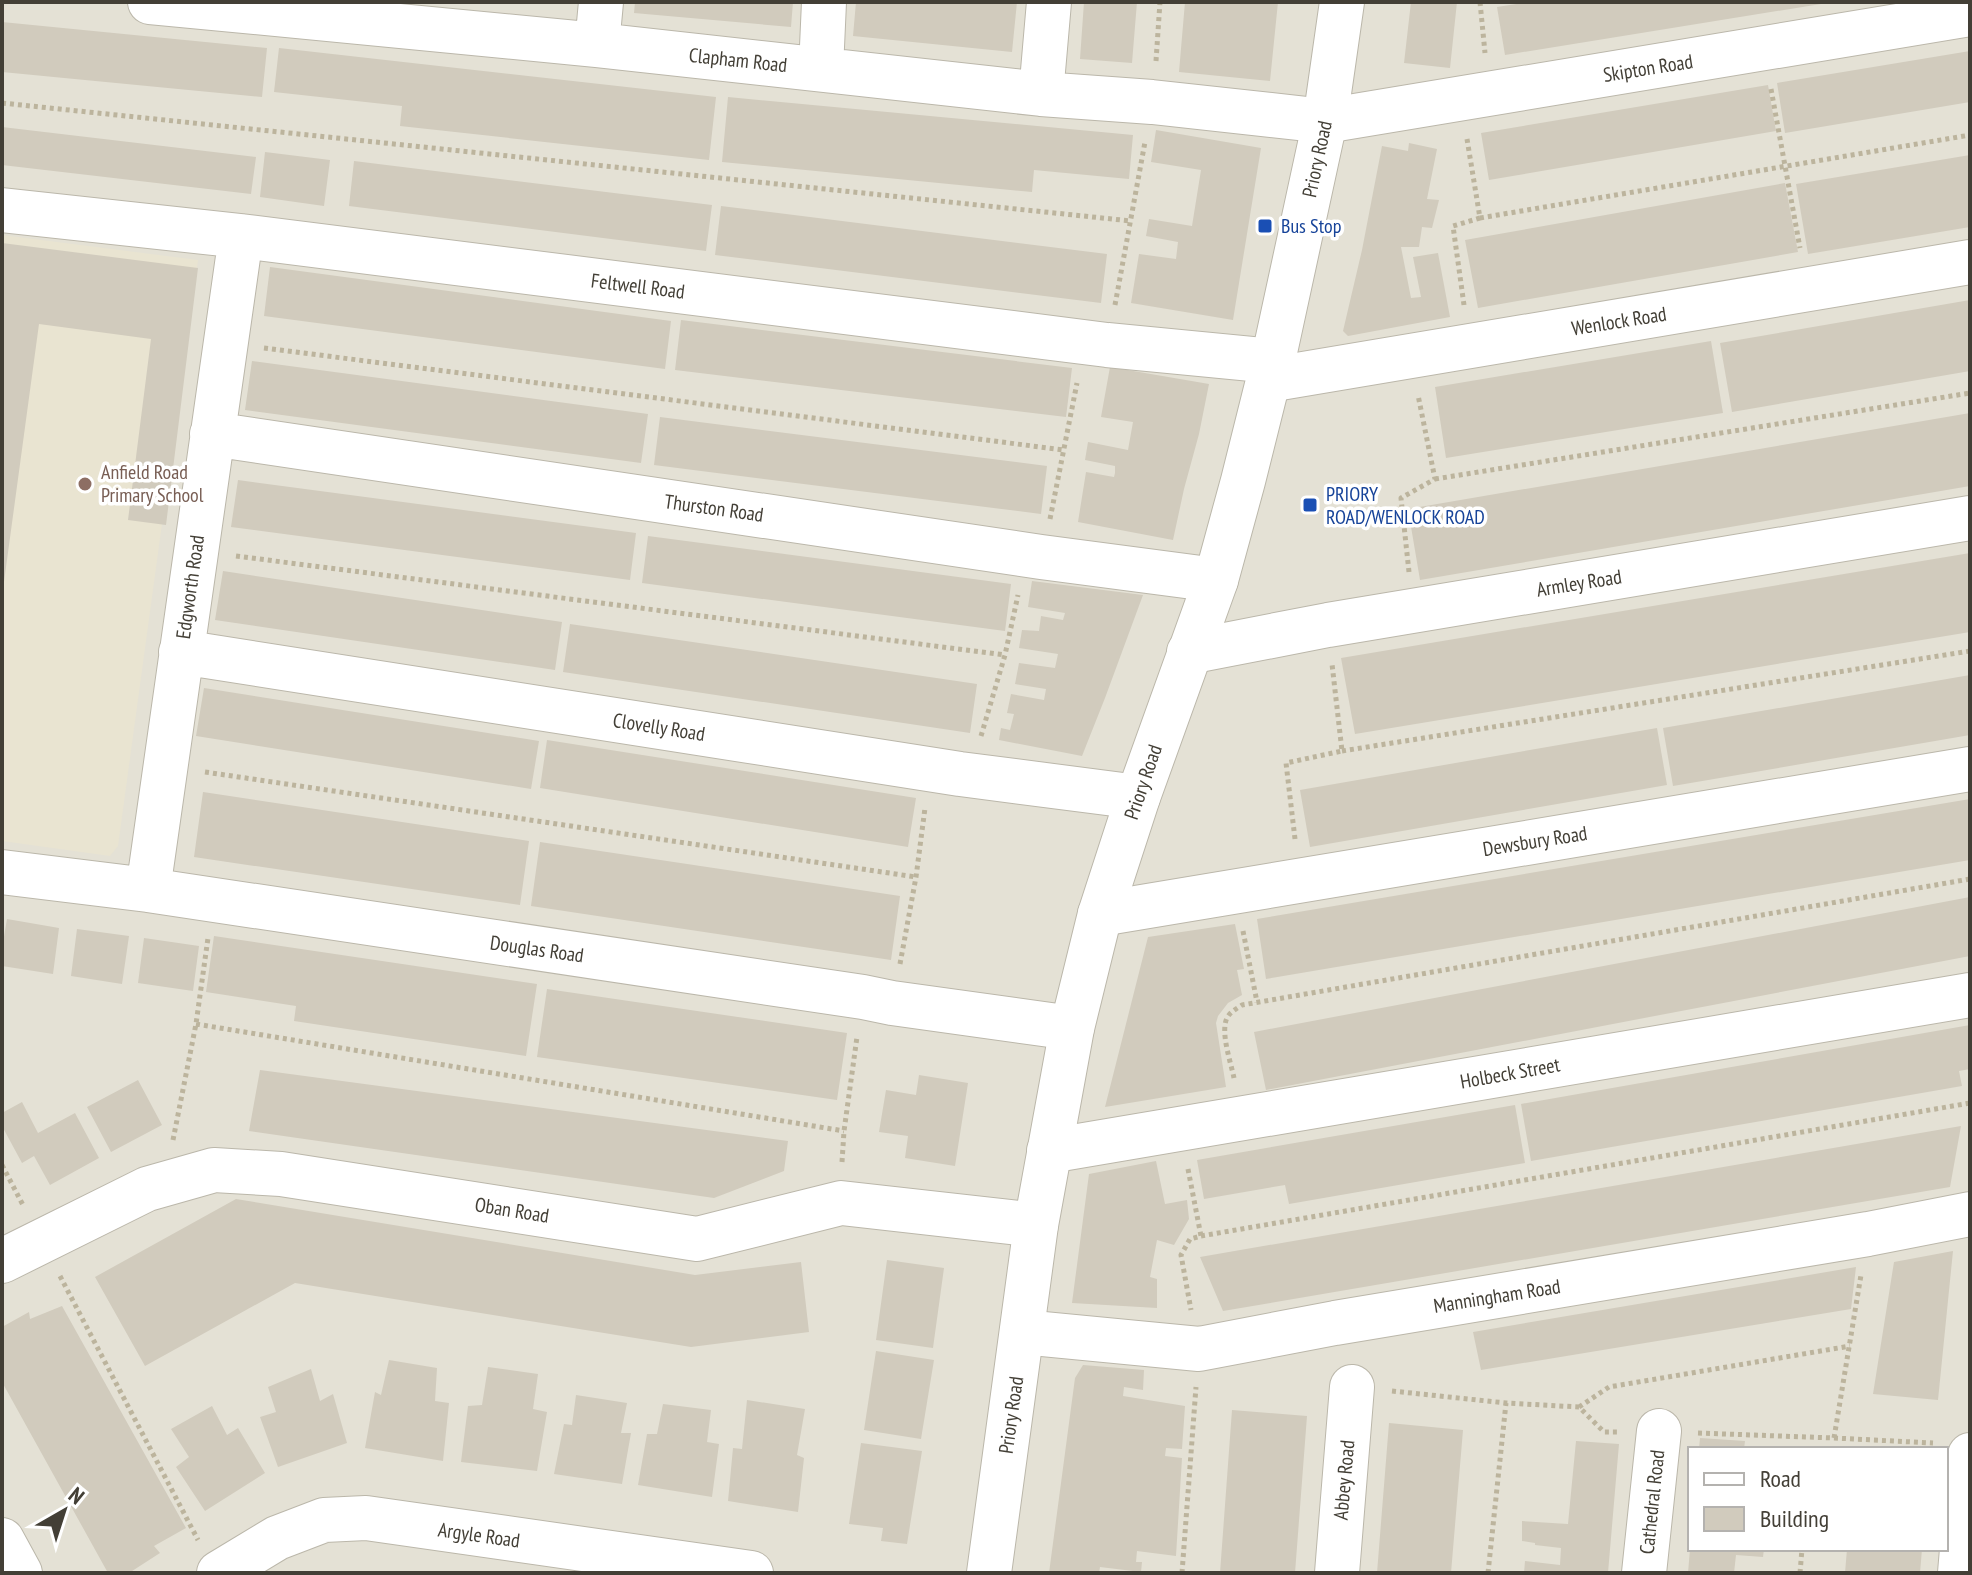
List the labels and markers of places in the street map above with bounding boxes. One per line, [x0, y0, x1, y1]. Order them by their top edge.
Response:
place label: Bus Stop [1281, 213, 1341, 239]
marker: Bus Stop [1256, 217, 1274, 235]
place label: Anfield Road Primary School [101, 459, 204, 508]
marker: Anfield Road Primary School [76, 475, 94, 493]
place label: PRIORY ROAD/WENLOCK ROAD [1326, 481, 1485, 530]
marker: PRIORY ROAD/WENLOCK ROAD [1301, 496, 1319, 514]

